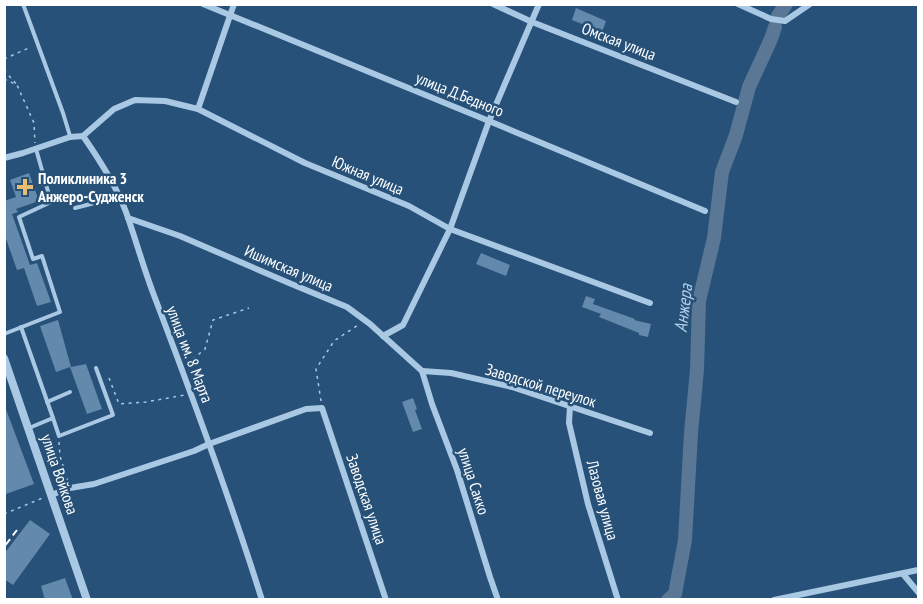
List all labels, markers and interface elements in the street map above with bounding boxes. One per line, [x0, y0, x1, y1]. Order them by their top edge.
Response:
street label: Омская улица [579, 18, 659, 64]
street label: улица Д.Бедного [413, 67, 507, 121]
street label: Южная улица [329, 151, 407, 199]
place label: Поликлиника 3 Анжеро-Судженск [37, 168, 144, 206]
marker: Поликлиника 3 Анжеро-Судженск [16, 178, 34, 196]
street label: Ишимская улица [242, 240, 336, 296]
water label: Анжера [669, 282, 697, 333]
street label: улица им. 8 Марта [162, 303, 218, 405]
street label: Заводской переулок [483, 359, 600, 412]
street label: улица Войкова [37, 431, 83, 517]
street label: улица Сакко [454, 445, 494, 517]
street label: Заводская улица [342, 451, 392, 547]
street label: Лазовая улица [582, 457, 623, 542]

